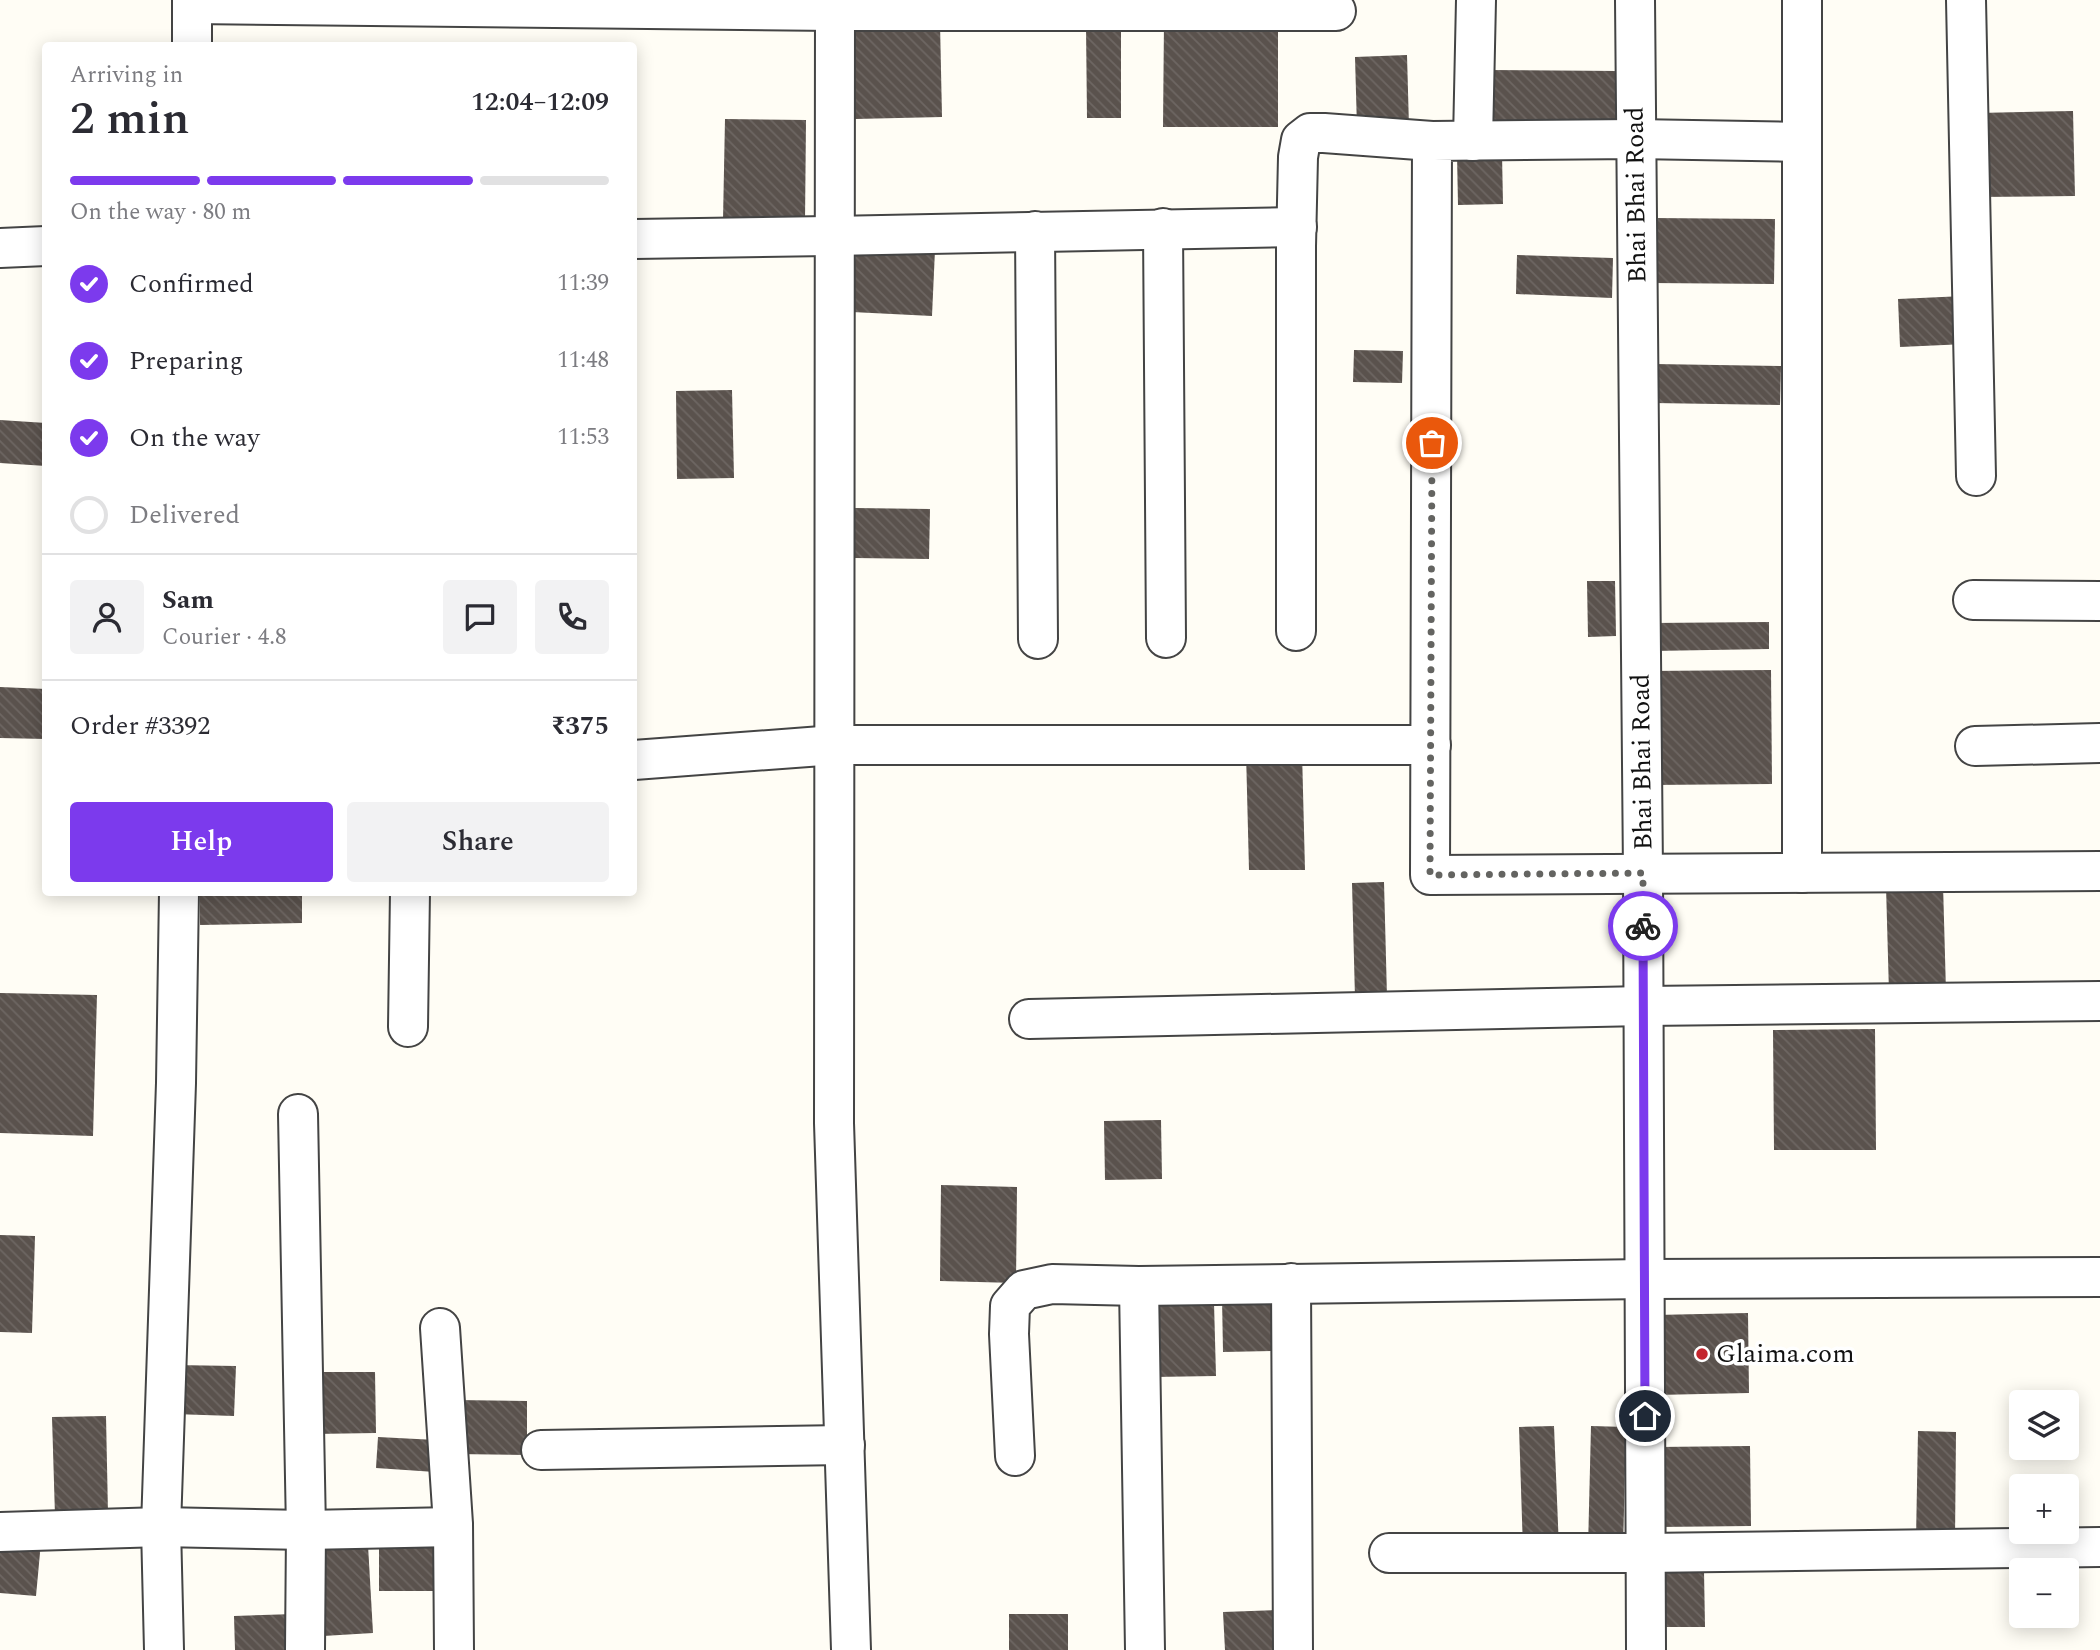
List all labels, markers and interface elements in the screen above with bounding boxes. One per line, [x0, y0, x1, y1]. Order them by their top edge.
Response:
text: Arriving in [70, 58, 183, 93]
text: 12:04–12:09 [471, 82, 609, 122]
text: 2 min [70, 84, 189, 154]
street label: Bhai Bhai Road [1614, 106, 1658, 284]
text: On the way · 80 m [70, 195, 251, 230]
text: Confirmed [129, 264, 254, 304]
icon: check [70, 265, 108, 303]
text: 11:39 [557, 266, 609, 301]
text: Preparing [129, 341, 243, 381]
icon: check [70, 342, 108, 380]
text: 11:48 [557, 343, 609, 378]
pin [1402, 413, 1462, 473]
text: On the way [129, 418, 260, 458]
icon: check [70, 419, 108, 457]
text: 11:53 [557, 420, 609, 455]
icon: bag [1413, 424, 1451, 462]
text: Delivered [129, 495, 240, 535]
button: person [70, 580, 144, 654]
text: Sam [162, 580, 214, 620]
button: chat [443, 580, 517, 654]
button: phone [535, 580, 609, 654]
text: Courier · 4.8 [162, 620, 287, 655]
street label: Bhai Bhai Road [1620, 673, 1664, 851]
text: Order #3392 [70, 706, 210, 746]
text: ₹375 [551, 706, 609, 746]
button: Help [70, 802, 333, 882]
button: Share [347, 802, 609, 882]
courier [1608, 891, 1678, 961]
icon: bike [1624, 907, 1662, 945]
place label: Glaima.com [1716, 1334, 1855, 1374]
marker: Glaima.com [1694, 1346, 1710, 1362]
pin [1615, 1386, 1675, 1446]
map controls [2009, 1390, 2079, 1628]
button: layers [2009, 1390, 2079, 1460]
icon: home [1626, 1397, 1664, 1435]
button: + [2009, 1474, 2079, 1544]
button: − [2009, 1558, 2079, 1628]

